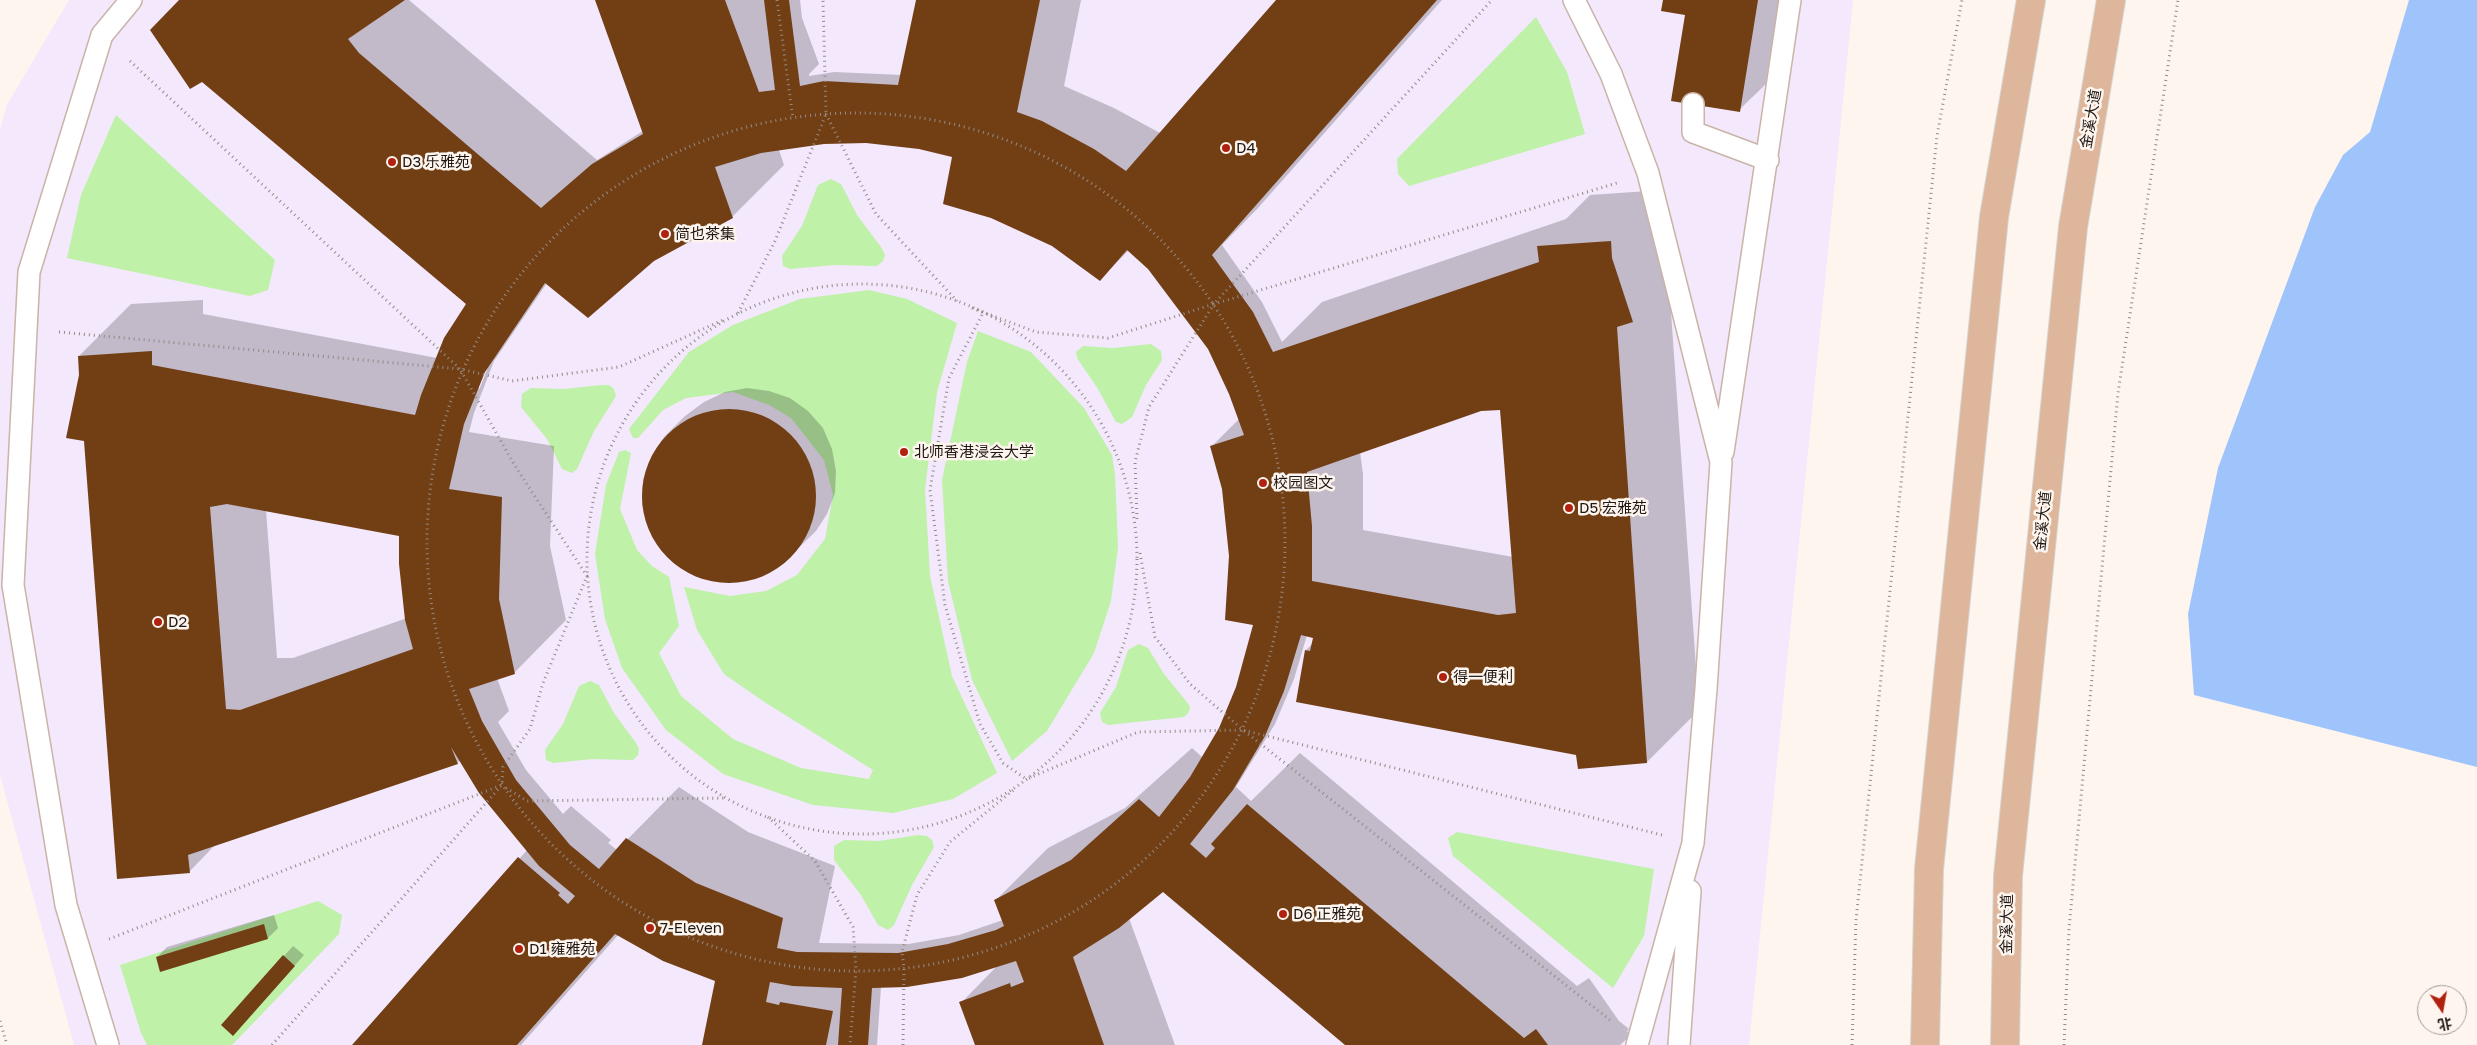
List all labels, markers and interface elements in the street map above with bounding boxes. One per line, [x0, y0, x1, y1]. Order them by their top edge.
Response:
street label: 金溪大道 [2077, 88, 2105, 150]
place label: D4 [1236, 139, 1256, 157]
marker: D4 [1220, 142, 1232, 154]
place label: D3 乐雅苑 [402, 153, 470, 171]
marker: D3 乐雅苑 [386, 156, 398, 168]
place label: 简也茶集 [675, 225, 735, 243]
marker: 简也茶集 [659, 228, 671, 240]
place label: 北师香港浸会大学 [914, 443, 1034, 461]
marker: 北师香港浸会大学 [898, 446, 910, 458]
place label: 校园图文 [1273, 474, 1333, 492]
marker: 校园图文 [1257, 477, 1269, 489]
street label: 金溪大道 [2031, 490, 2055, 552]
place label: D5 宏雅苑 [1579, 499, 1647, 517]
marker: D5 宏雅苑 [1563, 502, 1575, 514]
place label: D2 [168, 613, 187, 631]
marker: D2 [152, 616, 164, 628]
place label: 得一便利 [1453, 668, 1513, 686]
marker: 得一便利 [1437, 671, 1449, 683]
street label: 金溪大道 [1997, 894, 2017, 954]
place label: D6 正雅苑 [1293, 905, 1361, 923]
marker: D6 正雅苑 [1277, 908, 1289, 920]
place label: 7-Eleven [660, 919, 722, 937]
marker: 7-Eleven [644, 922, 656, 934]
place label: D1 雍雅苑 [529, 940, 596, 958]
marker: D1 雍雅苑 [513, 943, 525, 955]
north arrow [2417, 985, 2467, 1035]
text: 北 [2436, 1014, 2454, 1034]

